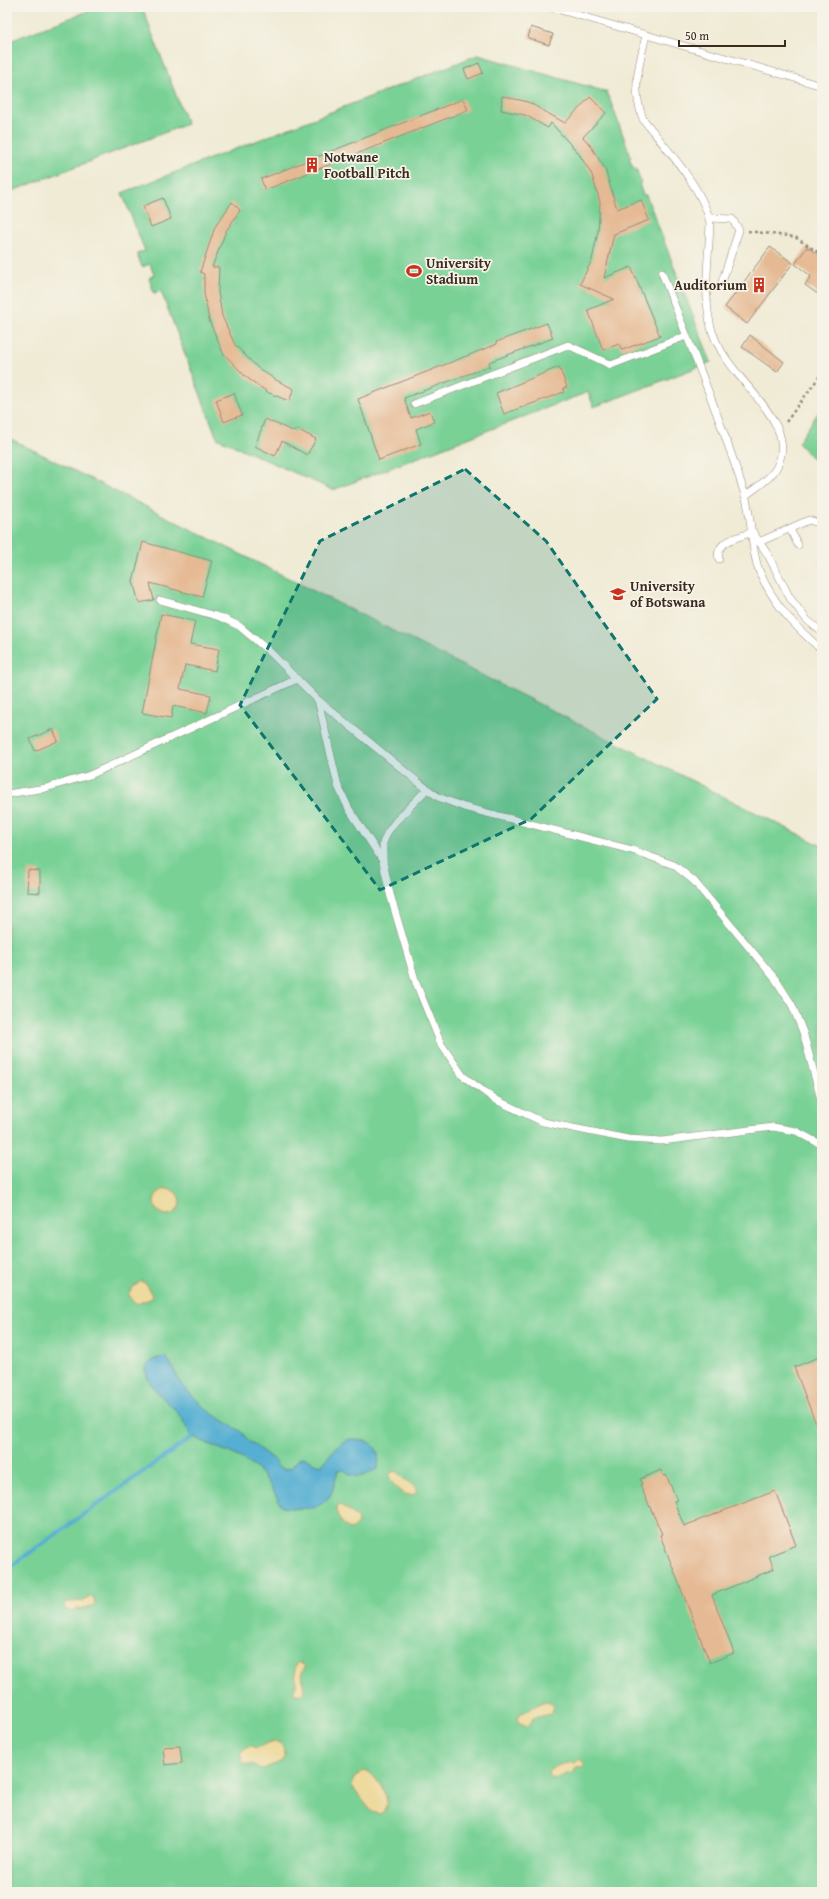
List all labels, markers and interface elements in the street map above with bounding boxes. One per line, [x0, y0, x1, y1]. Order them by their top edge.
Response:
scale bar [679, 22, 785, 48]
text: 50 m [685, 27, 709, 44]
place label: Notwane Football Pitch [324, 147, 411, 183]
building icon: Notwane Football Pitch [303, 156, 321, 174]
place label: University Stadium [426, 253, 492, 289]
sports icon: University Stadium [405, 262, 423, 280]
place label: Auditorium [674, 275, 747, 295]
building icon: Auditorium [750, 276, 768, 294]
place label: University of Botswana [630, 576, 706, 612]
school or university icon: University of Botswana [609, 585, 627, 603]

